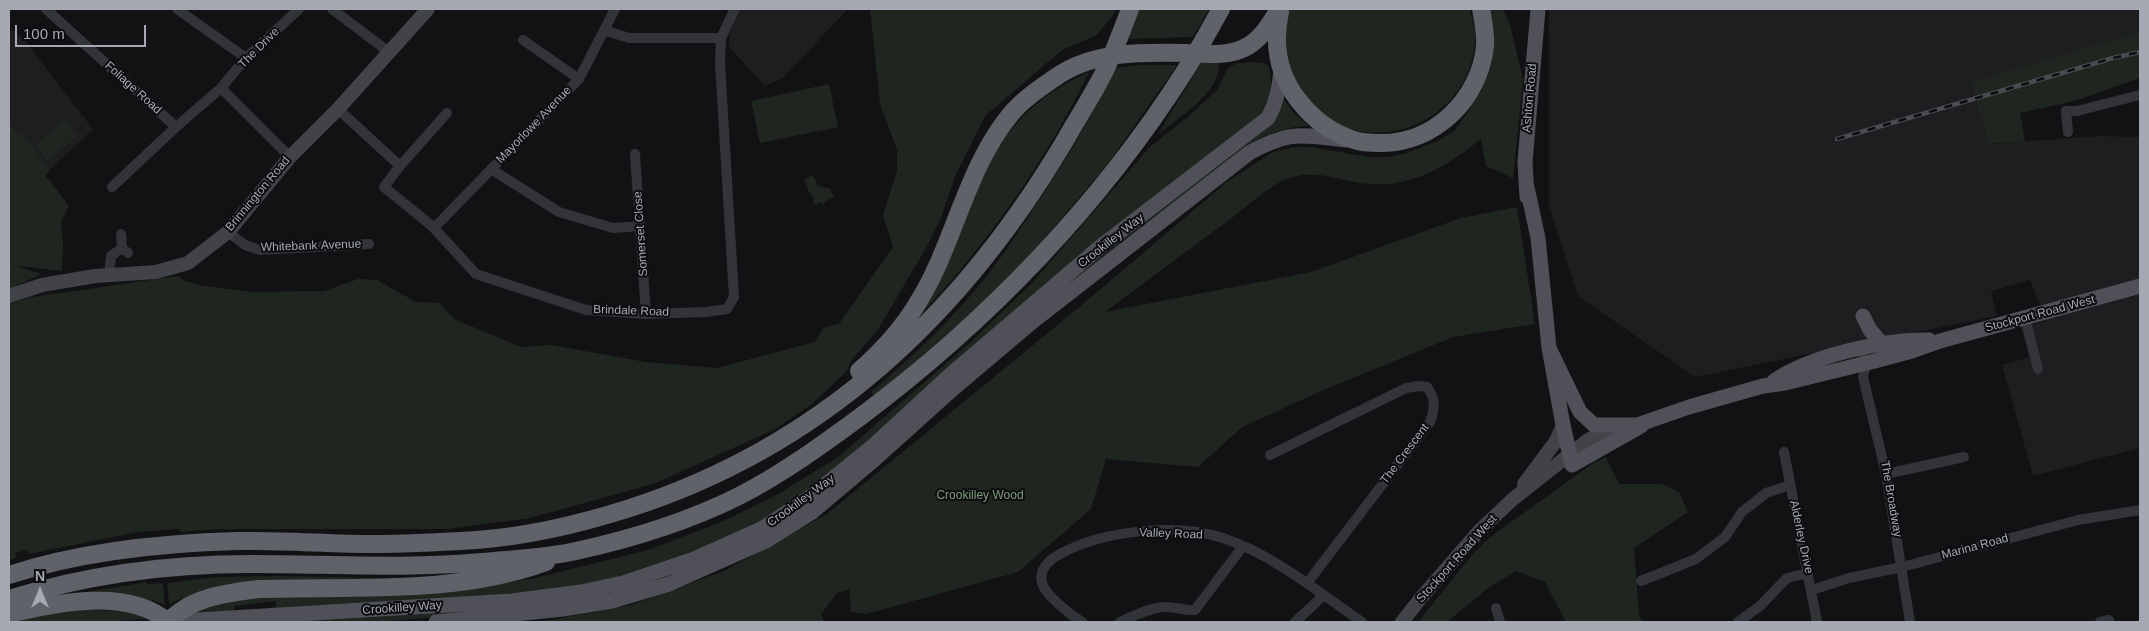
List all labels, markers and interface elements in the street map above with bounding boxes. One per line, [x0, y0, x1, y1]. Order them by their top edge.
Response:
scale bar [18, 15, 149, 47]
text: 100 m [23, 25, 65, 42]
street label: The Drive [236, 25, 282, 71]
street label: Foliage Road [102, 59, 164, 117]
street label: Ashton Road [1520, 63, 1540, 133]
street label: Mayorlowe Avenue [493, 83, 575, 167]
street label: Brinnington Road [223, 154, 293, 234]
street label: Somerset Close [631, 191, 651, 277]
street label: Crookilley Way [1075, 211, 1147, 271]
street label: Whitebank Avenue [261, 237, 361, 255]
street label: Stockport Road West [1983, 292, 2097, 336]
street label: Brindale Road [593, 302, 669, 320]
street label: The Crescent [1378, 421, 1432, 487]
street label: The Broadway [1877, 460, 1905, 538]
street label: Crookilley Way [765, 472, 837, 530]
park label: Crookilley Wood [936, 489, 1024, 503]
street label: Alderley Drive [1786, 499, 1816, 575]
street label: Stockport Road West [1414, 512, 1500, 606]
street label: Valley Road [1139, 526, 1203, 542]
street label: Marina Road [1940, 531, 2010, 563]
north arrow [15, 566, 65, 616]
text: N [35, 568, 45, 584]
street label: Crookilley Way [362, 598, 442, 618]

